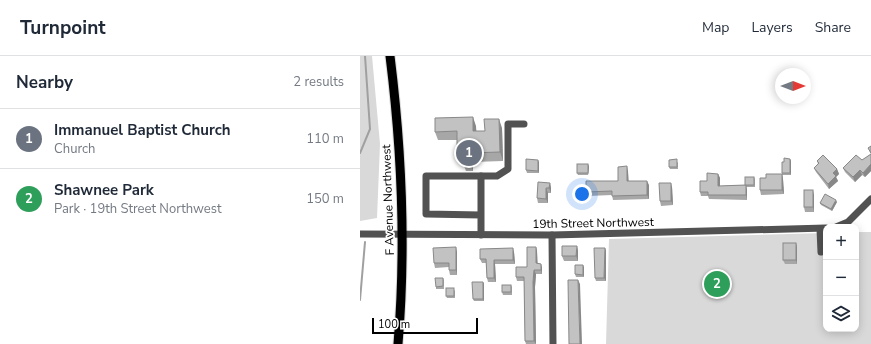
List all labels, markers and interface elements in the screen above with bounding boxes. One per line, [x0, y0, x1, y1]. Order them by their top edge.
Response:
text: Turnpoint [20, 15, 106, 41]
text: Map [702, 18, 729, 37]
text: Layers [751, 18, 793, 37]
text: Share [815, 18, 851, 37]
north arrow [775, 68, 811, 104]
text: Nearby [16, 71, 73, 94]
text: 2 results [293, 73, 344, 91]
text: Immanuel Baptist Church [54, 120, 231, 140]
text: 1 [25, 130, 33, 148]
text: 110 m [306, 130, 344, 148]
pin: 1 [456, 138, 482, 168]
text: Church [54, 140, 95, 158]
street label: F Avenue Northwest [378, 143, 398, 256]
text: Shawnee Park [54, 180, 154, 200]
your location [572, 184, 592, 204]
text: 2 [25, 190, 33, 208]
text: 150 m [306, 190, 344, 208]
text: Park · 19th Street Northwest [54, 200, 222, 218]
street label: 19th Street Northwest [532, 214, 655, 232]
map controls [823, 224, 859, 332]
button: + [823, 224, 859, 260]
button: − [823, 260, 859, 296]
pin: 2 [704, 269, 730, 299]
button: layers [823, 296, 859, 332]
scale bar [372, 316, 478, 335]
text: 100 m [378, 317, 410, 332]

